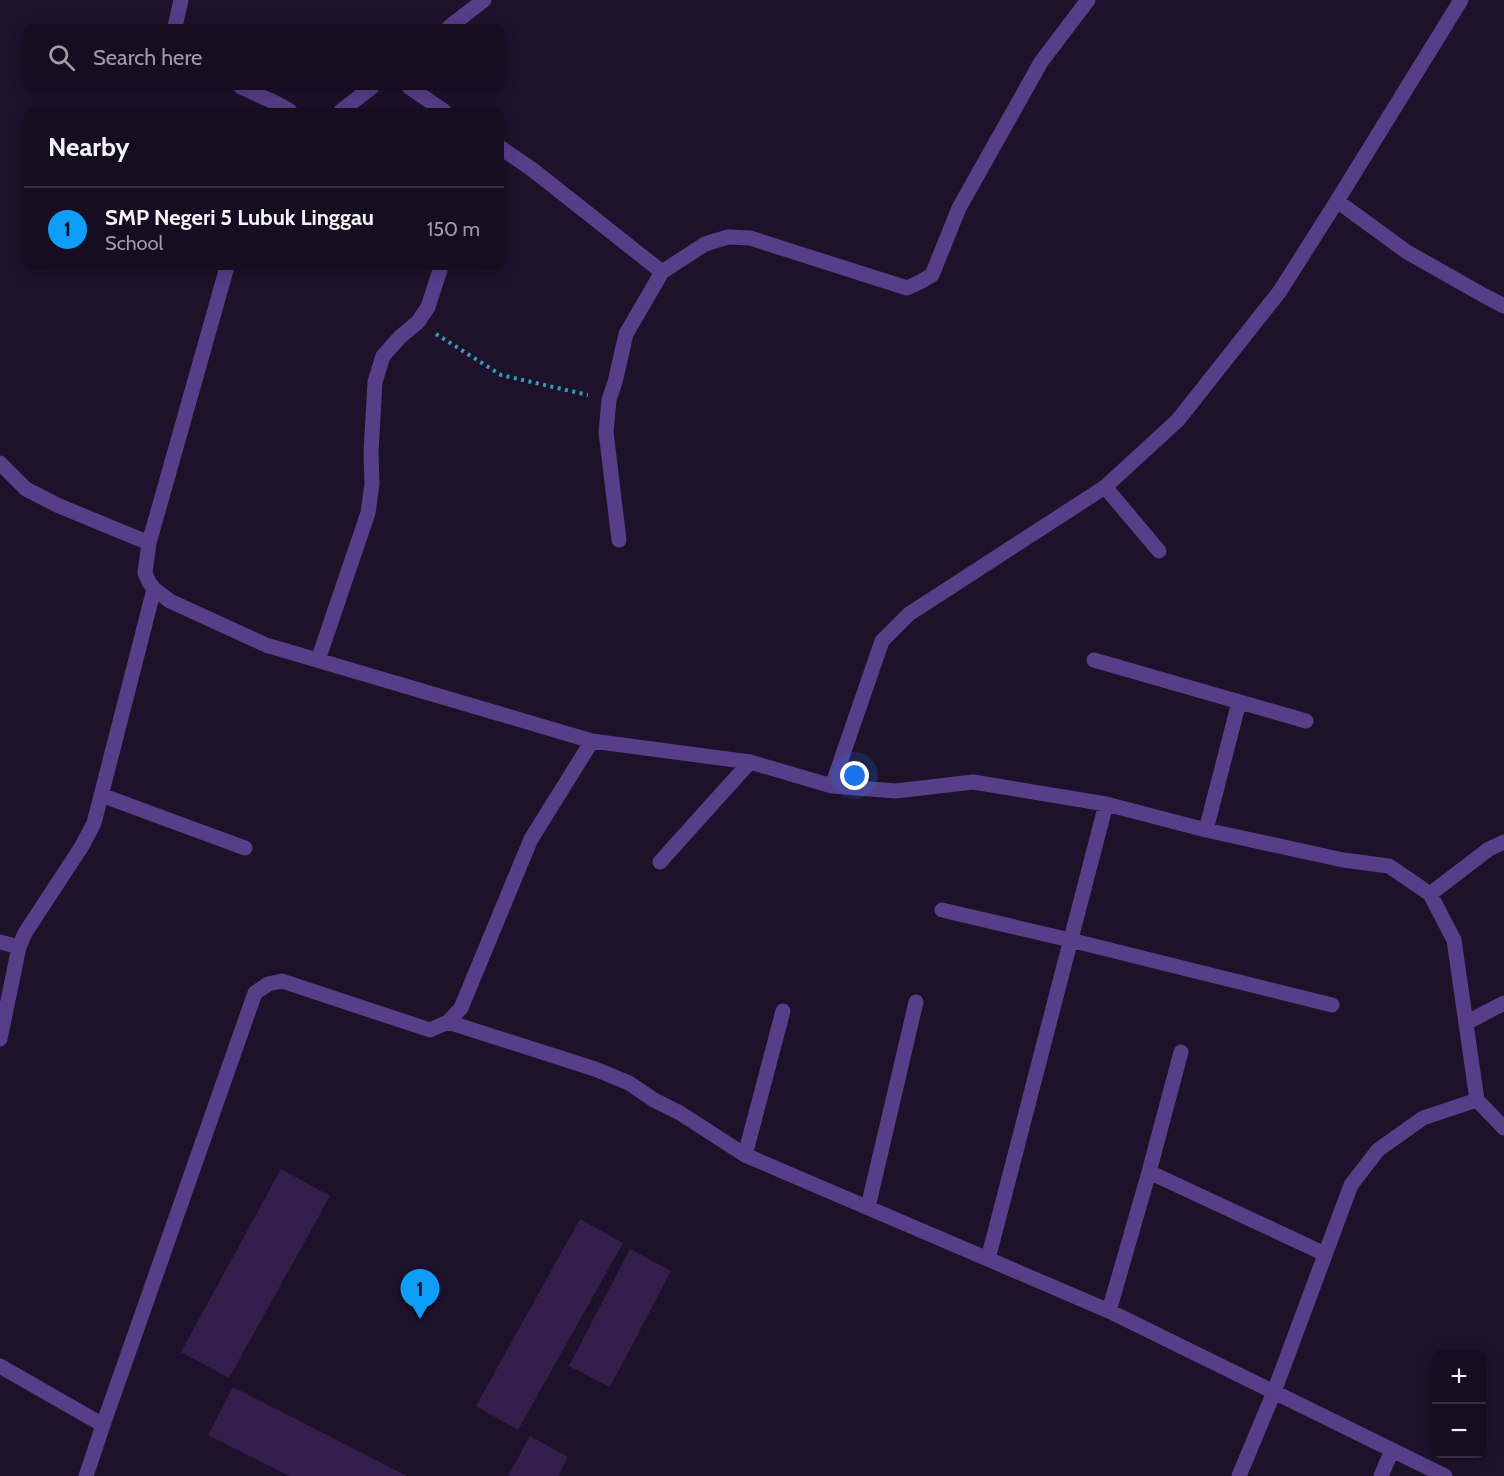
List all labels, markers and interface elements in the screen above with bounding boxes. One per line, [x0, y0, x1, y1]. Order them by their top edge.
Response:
search box [24, 24, 504, 90]
icon: search [45, 41, 78, 74]
text: Search here [93, 44, 202, 71]
text: Nearby [48, 131, 129, 163]
text: SMP Negeri 5 Lubuk Linggau [105, 204, 374, 231]
text: 1 [64, 217, 71, 241]
text: 150 m [427, 217, 480, 241]
text: School [105, 231, 163, 255]
your location [840, 761, 869, 790]
pin: 1 [400, 1270, 440, 1319]
map controls [1432, 1350, 1486, 1458]
button: + [1432, 1350, 1486, 1404]
button: − [1432, 1404, 1486, 1458]

